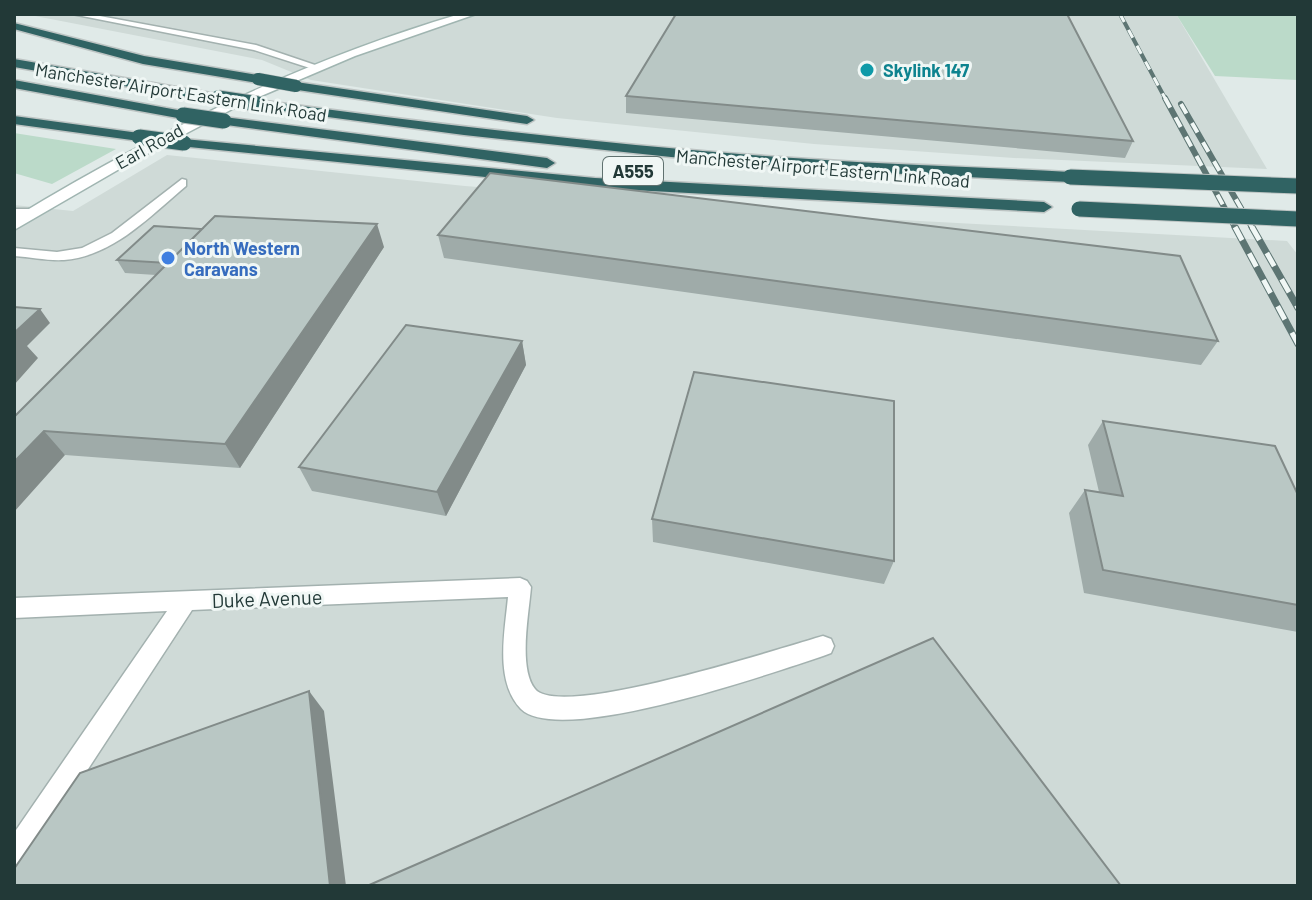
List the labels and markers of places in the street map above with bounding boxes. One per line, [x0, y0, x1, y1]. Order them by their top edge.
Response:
place label: Skylink 147 [883, 59, 969, 81]
marker: Skylink 147 [858, 61, 876, 79]
place label: North Western Caravans [184, 237, 300, 280]
marker: North Western Caravans [159, 249, 177, 267]

